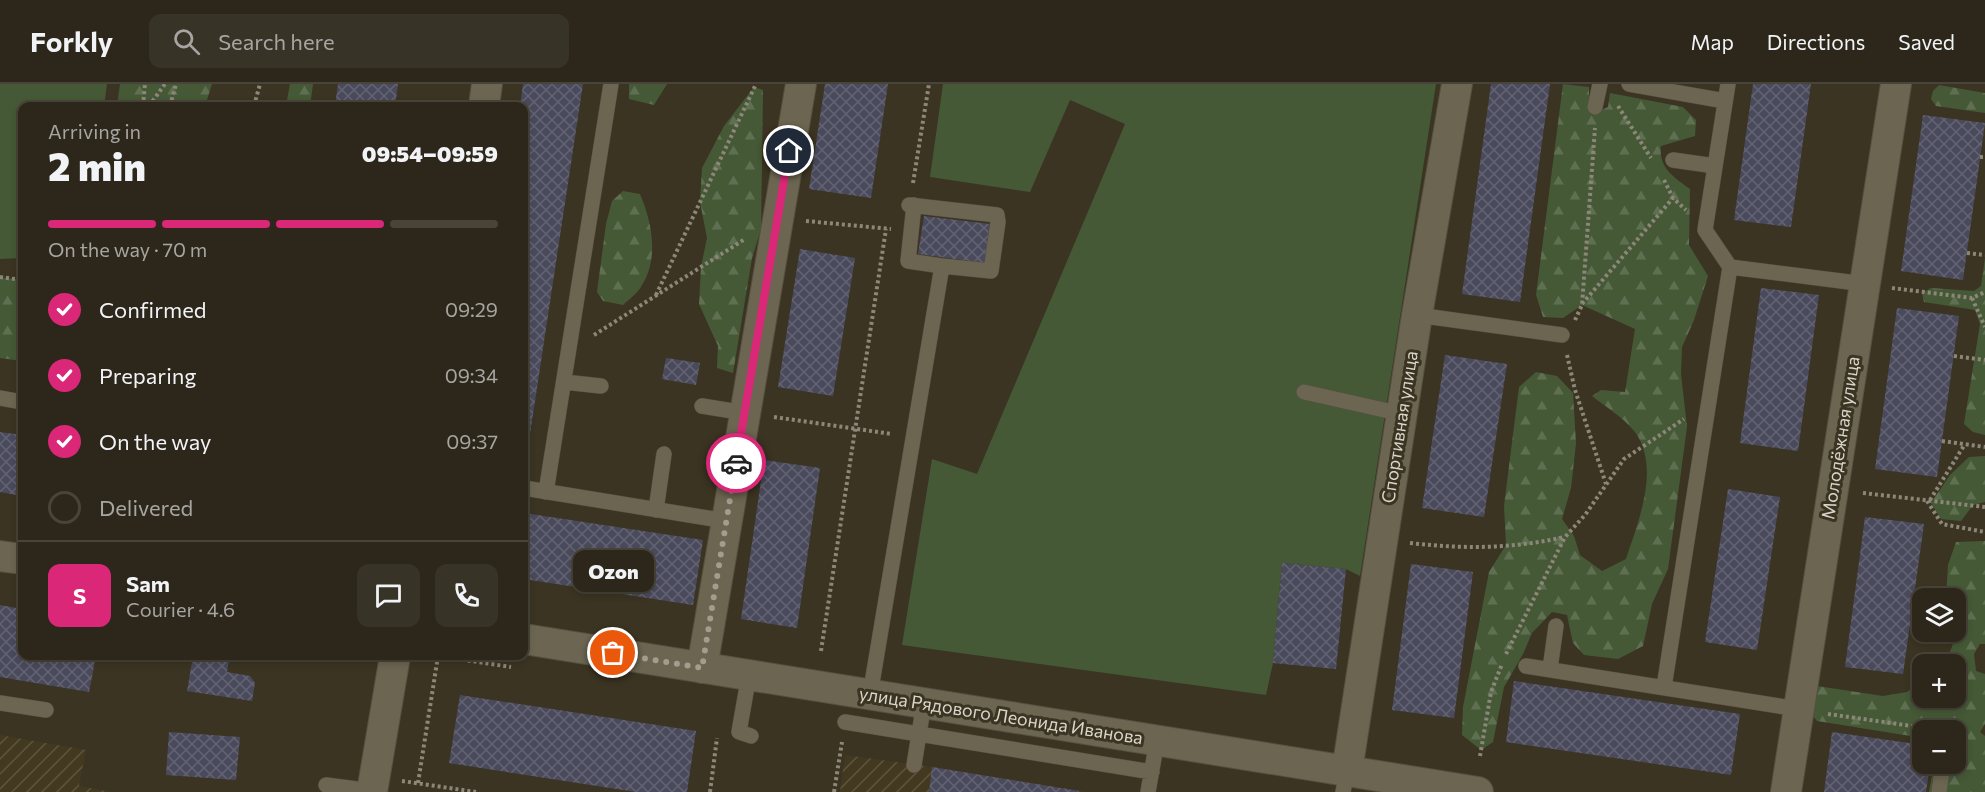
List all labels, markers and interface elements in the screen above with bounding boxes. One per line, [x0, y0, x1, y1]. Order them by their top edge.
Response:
search box [149, 14, 569, 68]
text: Forkly [30, 24, 113, 58]
icon: search [170, 25, 203, 58]
text: Search here [218, 28, 335, 55]
text: Map [1691, 29, 1734, 54]
text: Directions [1767, 29, 1865, 54]
text: Saved [1898, 29, 1955, 54]
text: Arriving in [48, 119, 141, 143]
pin [763, 125, 814, 176]
icon: home [772, 134, 805, 167]
text: 09:54–09:59 [362, 140, 498, 167]
text: 2 min [48, 141, 146, 189]
text: On the way · 70 m [48, 237, 207, 261]
icon: check [48, 293, 81, 326]
text: Confirmed [99, 296, 206, 323]
text: 09:29 [445, 297, 498, 321]
street label: Спортивная улица [1376, 349, 1422, 505]
street label: Молодёжная улица [1816, 355, 1864, 521]
icon: check [48, 359, 81, 392]
text: Preparing [99, 362, 196, 389]
text: 09:34 [445, 363, 498, 387]
icon: check [48, 425, 81, 458]
text: On the way [99, 428, 211, 455]
text: 09:37 [446, 429, 498, 453]
courier [706, 433, 766, 493]
icon: car [720, 447, 753, 480]
text: Delivered [99, 494, 193, 521]
callout: Ozon [572, 551, 654, 593]
text: Ozon [588, 559, 639, 583]
button: chat [357, 564, 420, 627]
button: phone [435, 564, 498, 627]
text: Sam [126, 570, 170, 597]
text: S [73, 582, 86, 609]
map controls [1912, 588, 1966, 774]
button: layers [1912, 588, 1966, 642]
text: Courier · 4.6 [126, 597, 235, 621]
pin [587, 627, 638, 678]
icon: bag [596, 636, 629, 669]
button: + [1912, 654, 1966, 708]
street label: улица Рядового Леонида Иванова [858, 682, 1145, 748]
button: − [1912, 720, 1966, 774]

